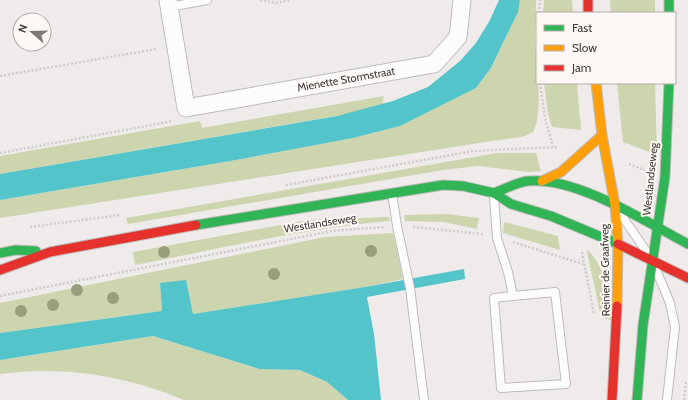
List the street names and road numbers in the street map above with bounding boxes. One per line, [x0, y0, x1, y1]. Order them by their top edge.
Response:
street label: Mienette Stormstraat [296, 63, 396, 94]
street label: Westlandseweg [639, 141, 661, 216]
street label: Westlandseweg [283, 210, 358, 236]
street label: Reinier de Graafweg [597, 223, 613, 316]

